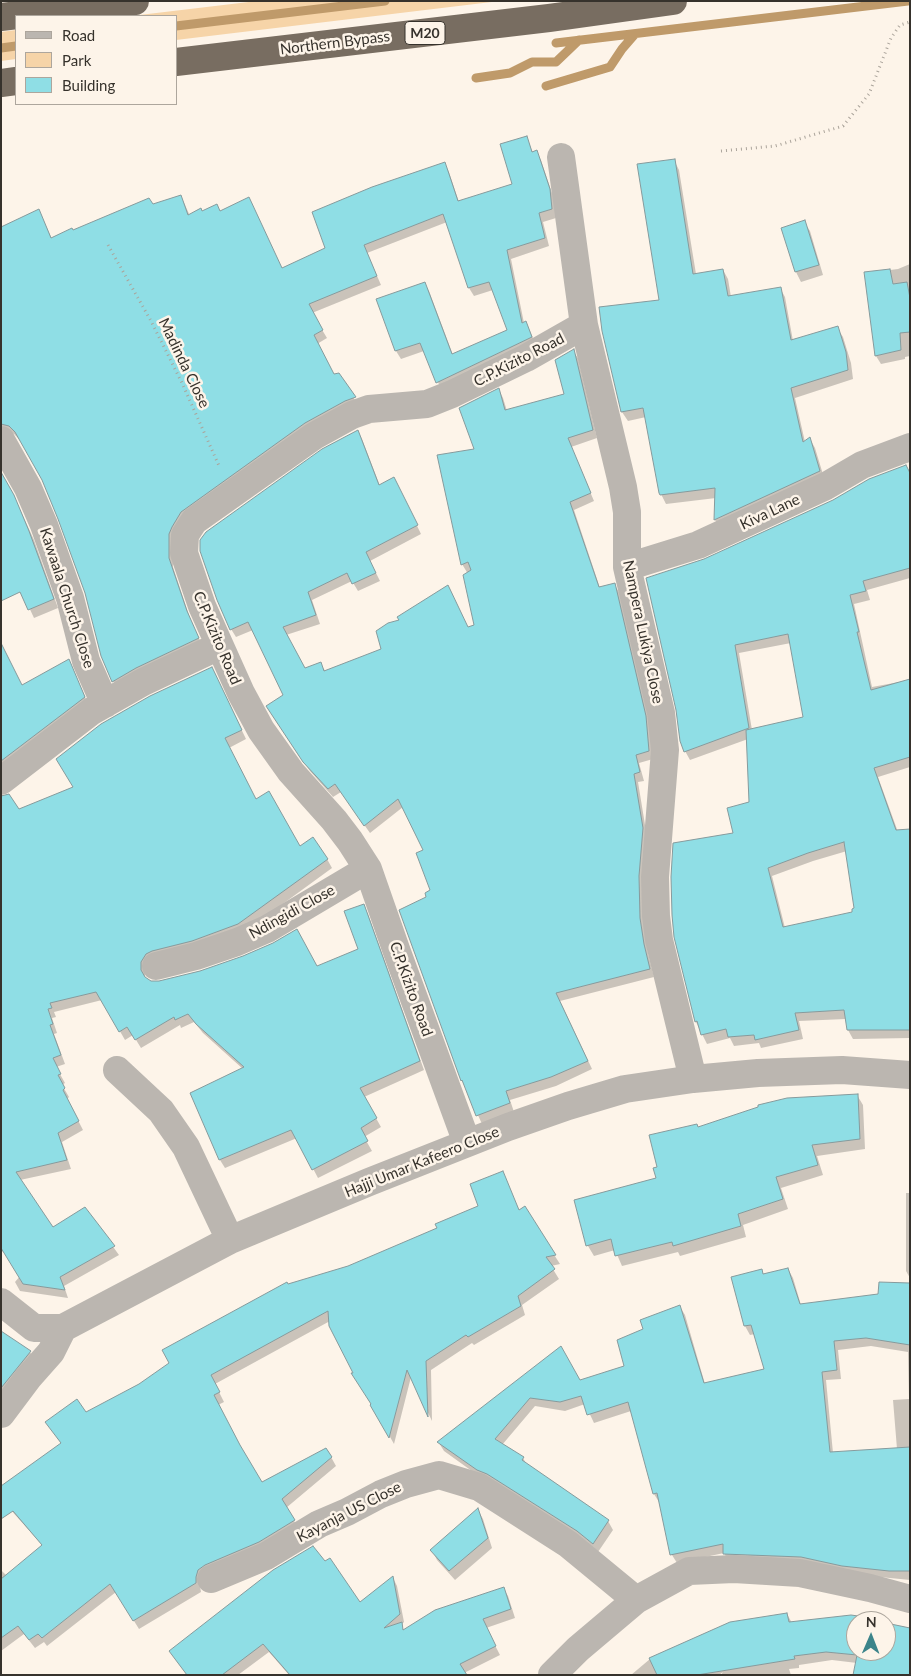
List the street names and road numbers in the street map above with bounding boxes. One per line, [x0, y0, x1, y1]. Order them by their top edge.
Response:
road number: M20 [405, 22, 445, 44]
street label: Northern Bypass [279, 27, 391, 59]
street label: Madinda Close [154, 315, 214, 411]
street label: C.P.Kizito Road [471, 329, 567, 391]
street label: Kiva Lane [737, 490, 803, 534]
street label: Kawaala Church Close [36, 526, 98, 670]
street label: Nampera Lukiya Close [619, 559, 667, 705]
street label: C.P.Kizito Road [189, 589, 245, 687]
street label: Ndingidi Close [246, 881, 338, 943]
street label: C.P.Kizito Road [386, 939, 436, 1039]
street label: Hajji Umar Kafeero Close [342, 1123, 502, 1201]
street label: Kayanja US Close [294, 1478, 404, 1546]

